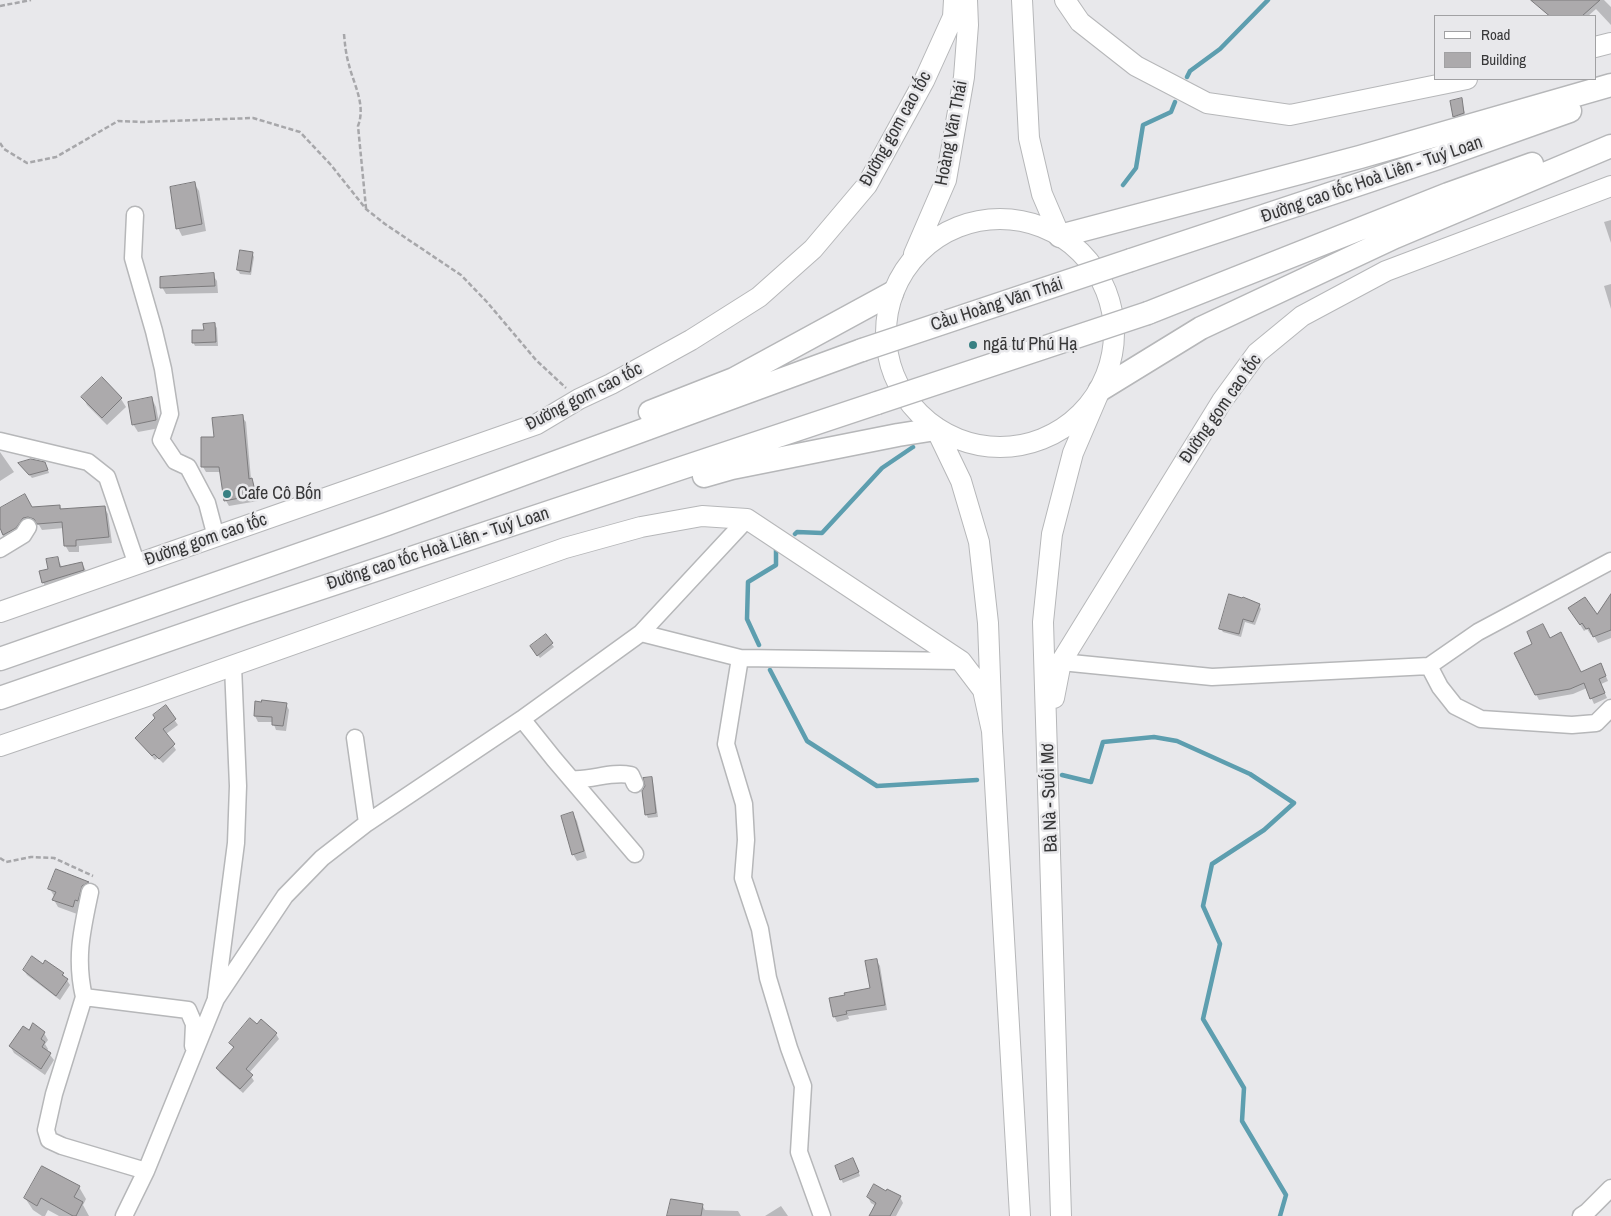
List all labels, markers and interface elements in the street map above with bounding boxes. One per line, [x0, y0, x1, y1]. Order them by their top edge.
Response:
legend [1434, 15, 1596, 80]
text: Road [1481, 24, 1510, 45]
text: Building [1481, 49, 1526, 70]
street label: Đường gom cao tốc [856, 68, 936, 190]
street label: Hoàng Văn Thái [931, 79, 973, 187]
street label: Đường cao tốc Hoà Liên - Tuý Loan [1259, 132, 1485, 228]
street label: Cầu Hoàng Văn Thái [928, 273, 1066, 337]
place label: ngã tư Phú Hạ [983, 334, 1077, 356]
marker: ngã tư Phú Hạ [967, 339, 979, 351]
street label: Đường gom cao tốc [1175, 350, 1267, 468]
street label: Đường gom cao tốc [522, 358, 646, 436]
place label: Cafe Cô Bốn [237, 483, 322, 505]
marker: Cafe Cô Bốn [221, 488, 233, 500]
street label: Đường cao tốc Hoà Liên - Tuý Loan [324, 503, 552, 595]
street label: Đường gom cao tốc [142, 509, 270, 571]
street label: Bà Nà - Suối Mơ [1037, 743, 1063, 853]

